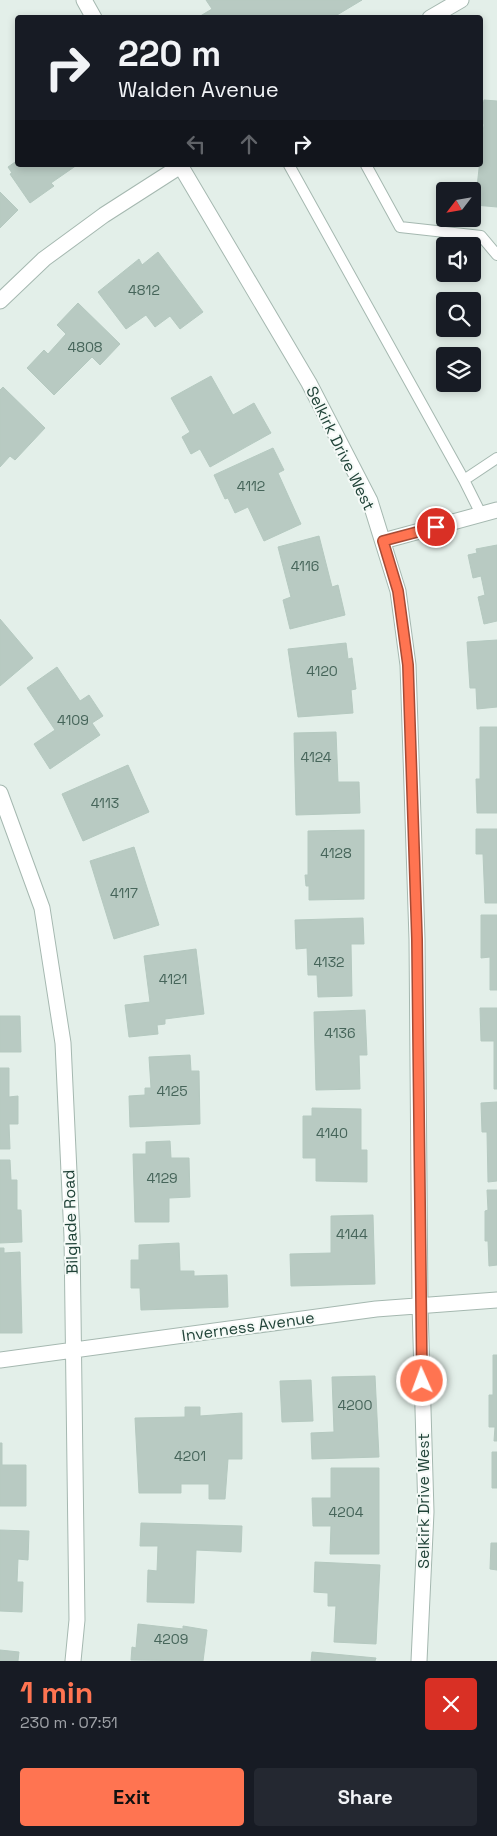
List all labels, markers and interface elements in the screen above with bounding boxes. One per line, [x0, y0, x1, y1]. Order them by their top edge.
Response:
text: 220 m [118, 32, 221, 76]
icon: right [35, 35, 100, 100]
text: Walden Avenue [118, 75, 279, 103]
icon: left [182, 130, 210, 158]
icon: ahead [235, 130, 263, 158]
icon: right [288, 130, 316, 158]
north arrow [436, 182, 481, 228]
map controls [436, 182, 481, 392]
button: sound [436, 237, 481, 282]
house number: 4812 [128, 281, 160, 299]
button: search [436, 292, 481, 337]
house number: 4808 [67, 338, 103, 356]
button: layers [436, 347, 481, 392]
street label: Selkirk Drive West [301, 383, 380, 514]
house number: 4112 [237, 477, 265, 495]
pin [415, 506, 457, 548]
icon: arrive [422, 513, 450, 541]
house number: 4116 [291, 557, 319, 575]
house number: 4120 [306, 662, 338, 680]
house number: 4109 [57, 711, 89, 729]
house number: 4124 [300, 748, 332, 766]
house number: 4113 [91, 794, 119, 812]
house number: 4128 [320, 844, 352, 862]
house number: 4117 [110, 884, 138, 902]
house number: 4132 [313, 953, 345, 971]
house number: 4121 [159, 970, 187, 988]
house number: 4136 [324, 1024, 356, 1042]
house number: 4125 [156, 1082, 188, 1100]
house number: 4140 [316, 1124, 348, 1142]
street label: Bilglade Road [58, 1169, 83, 1275]
house number: 4129 [146, 1169, 178, 1187]
house number: 4144 [336, 1225, 368, 1243]
street label: Inverness Avenue [180, 1307, 316, 1346]
position arrow [395, 1354, 447, 1406]
house number: 4200 [337, 1396, 373, 1414]
street label: Selkirk Drive West [413, 1433, 434, 1569]
house number: 4201 [174, 1447, 206, 1465]
house number: 4204 [329, 1503, 364, 1521]
house number: 4209 [154, 1630, 188, 1648]
text: 1 min [20, 1673, 93, 1712]
button: close [425, 1678, 477, 1730]
text: 230 m · 07:51 [20, 1712, 118, 1733]
button: Exit [20, 1768, 244, 1826]
button: Share [254, 1768, 477, 1826]

